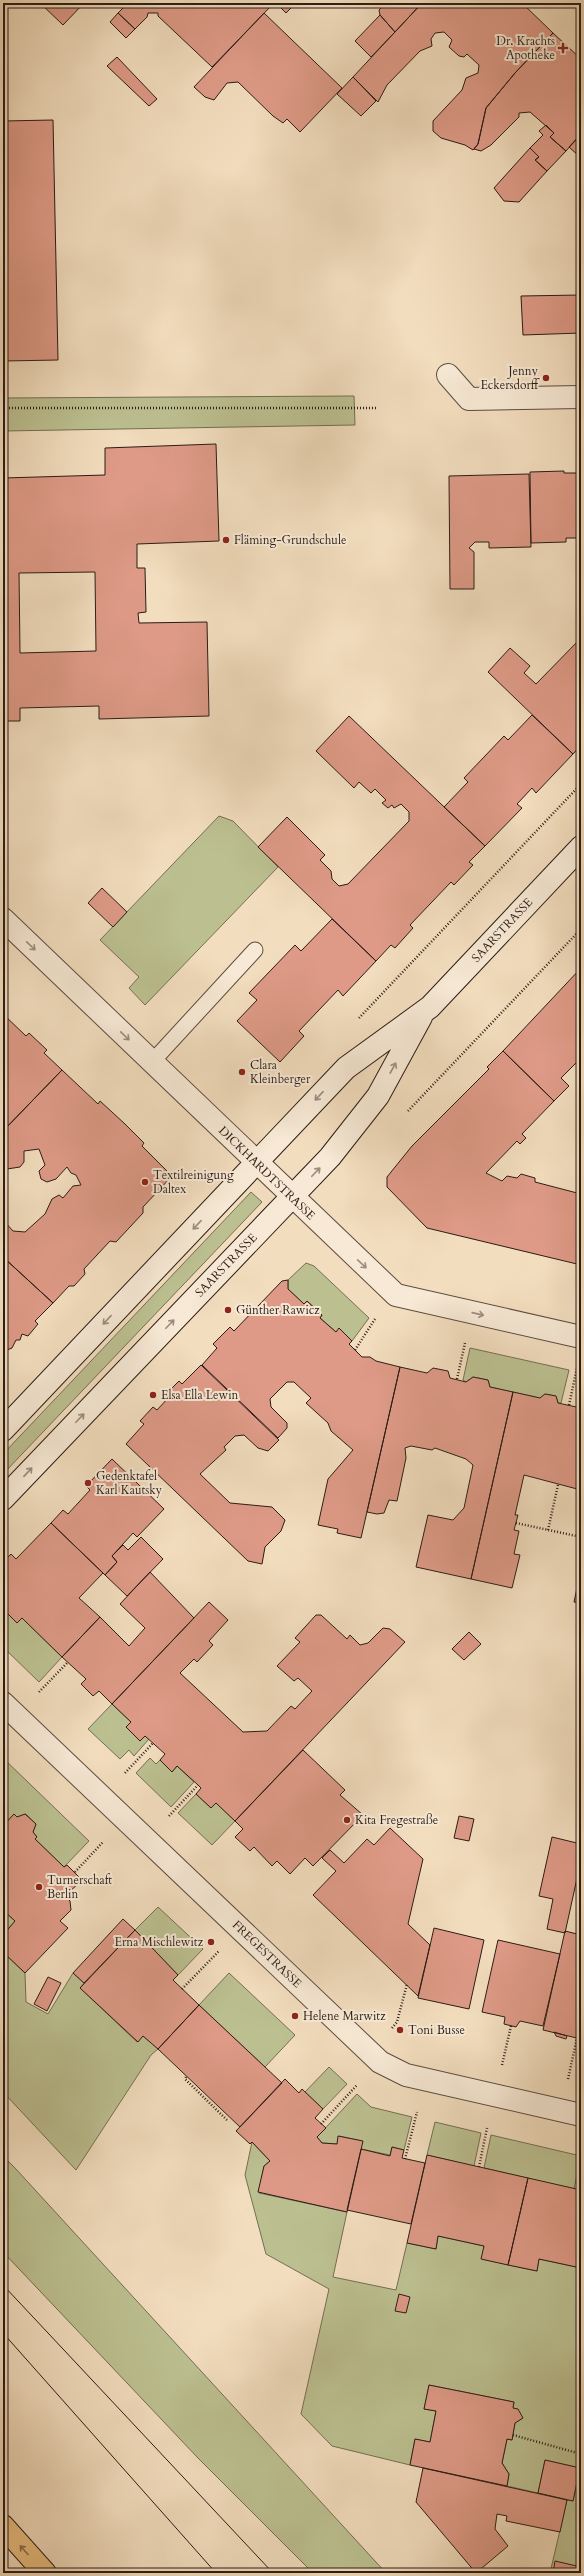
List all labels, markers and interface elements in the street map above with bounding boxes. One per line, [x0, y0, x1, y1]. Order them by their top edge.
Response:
place label: Dr. Krachts Apotheke [496, 33, 555, 63]
marker: Dr. Krachts Apotheke [558, 43, 568, 53]
place label: Jenny Eckersdorff [480, 363, 540, 393]
marker: Jenny Eckersdorff [541, 373, 551, 383]
place label: Fläming-Grundschule [234, 532, 346, 548]
marker: Fläming-Grundschule [221, 535, 231, 545]
street label: SAARSTRASSE [468, 894, 536, 966]
one-way arrow [26, 941, 36, 951]
one-way arrow [120, 1031, 130, 1041]
place label: Clara Kleinberger [250, 1057, 311, 1087]
one-way arrow [390, 1062, 398, 1074]
marker: Clara Kleinberger [237, 1067, 247, 1077]
one-way arrow [314, 1091, 324, 1101]
street label: DICKHARDTSTRASSE [215, 1123, 319, 1223]
place label: Textilreinigung Daltex [153, 1167, 234, 1197]
one-way arrow [311, 1167, 321, 1177]
marker: Textilreinigung Daltex [140, 1177, 150, 1187]
one-way arrow [192, 1220, 201, 1230]
street label: SAARSTRASSE [192, 1230, 260, 1300]
one-way arrow [357, 1259, 367, 1269]
place label: Günther Rawicz [236, 1302, 320, 1318]
marker: Günther Rawicz [223, 1305, 233, 1315]
one-way arrow [471, 1310, 484, 1318]
one-way arrow [102, 1315, 112, 1325]
one-way arrow [165, 1319, 175, 1329]
place label: Elsa Ella Lewin [161, 1387, 239, 1403]
marker: Elsa Ella Lewin [148, 1390, 158, 1400]
one-way arrow [75, 1413, 85, 1423]
one-way arrow [23, 1467, 33, 1477]
place label: Gedenktafel Karl Kautsky [96, 1468, 163, 1498]
marker: Gedenktafel Karl Kautsky [83, 1478, 93, 1488]
place label: Kita Fregestraße [355, 1812, 438, 1828]
marker: Kita Fregestraße [342, 1815, 352, 1825]
place label: Turnerschaft Berlin [47, 1872, 112, 1902]
marker: Turnerschaft Berlin [34, 1882, 44, 1892]
street label: FREGESTRASSE [229, 1917, 305, 1991]
place label: Erna Mischlewitz [115, 1934, 204, 1950]
marker: Erna Mischlewitz [206, 1937, 216, 1947]
place label: Helene Marwitz [303, 2008, 386, 2024]
marker: Helene Marwitz [290, 2011, 300, 2021]
place label: Toni Busse [408, 2022, 465, 2038]
marker: Toni Busse [395, 2025, 405, 2035]
one-way arrow [20, 2545, 29, 2555]

